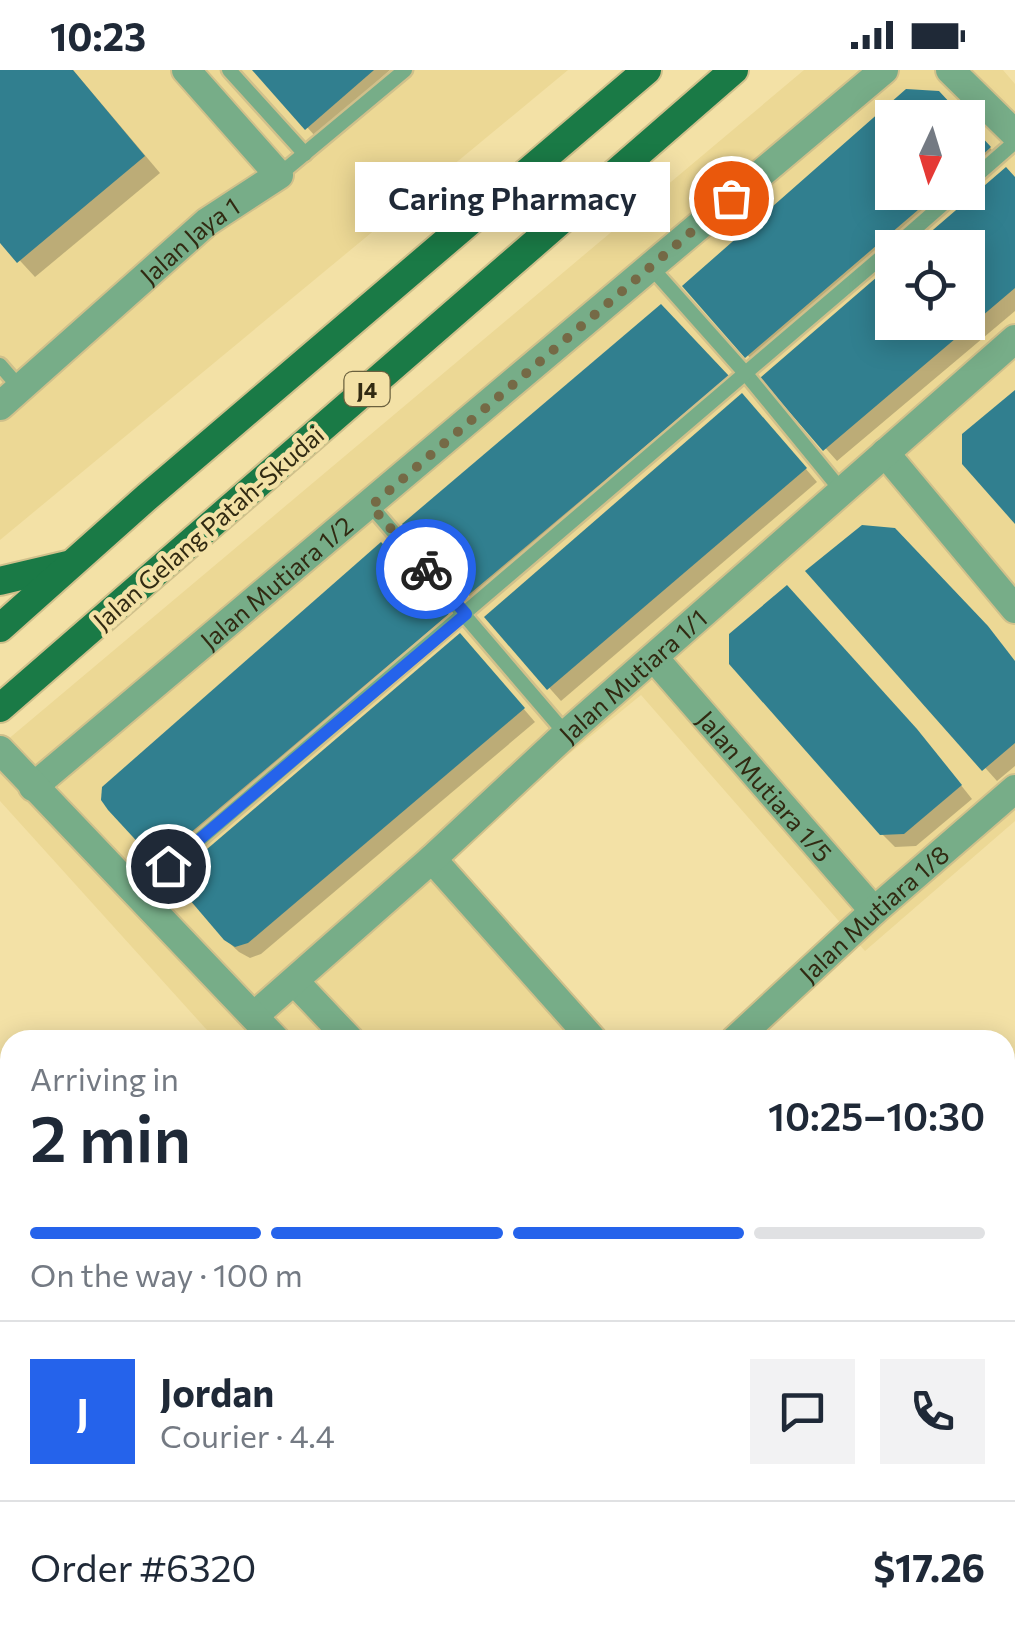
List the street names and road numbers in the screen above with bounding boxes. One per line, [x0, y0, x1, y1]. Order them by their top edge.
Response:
street label: Jalan Jaya 1 [133, 190, 245, 290]
road number: J4 [344, 372, 390, 406]
street label: Jalan Gelang Patah-Skudai [87, 419, 329, 635]
street label: Jalan Mutiara 1/2 [194, 509, 358, 655]
street label: Jalan Mutiara 1/1 [552, 602, 713, 748]
street label: Jalan Mutiara 1/5 [691, 704, 839, 867]
street label: Jalan Mutiara 1/8 [793, 838, 955, 988]

